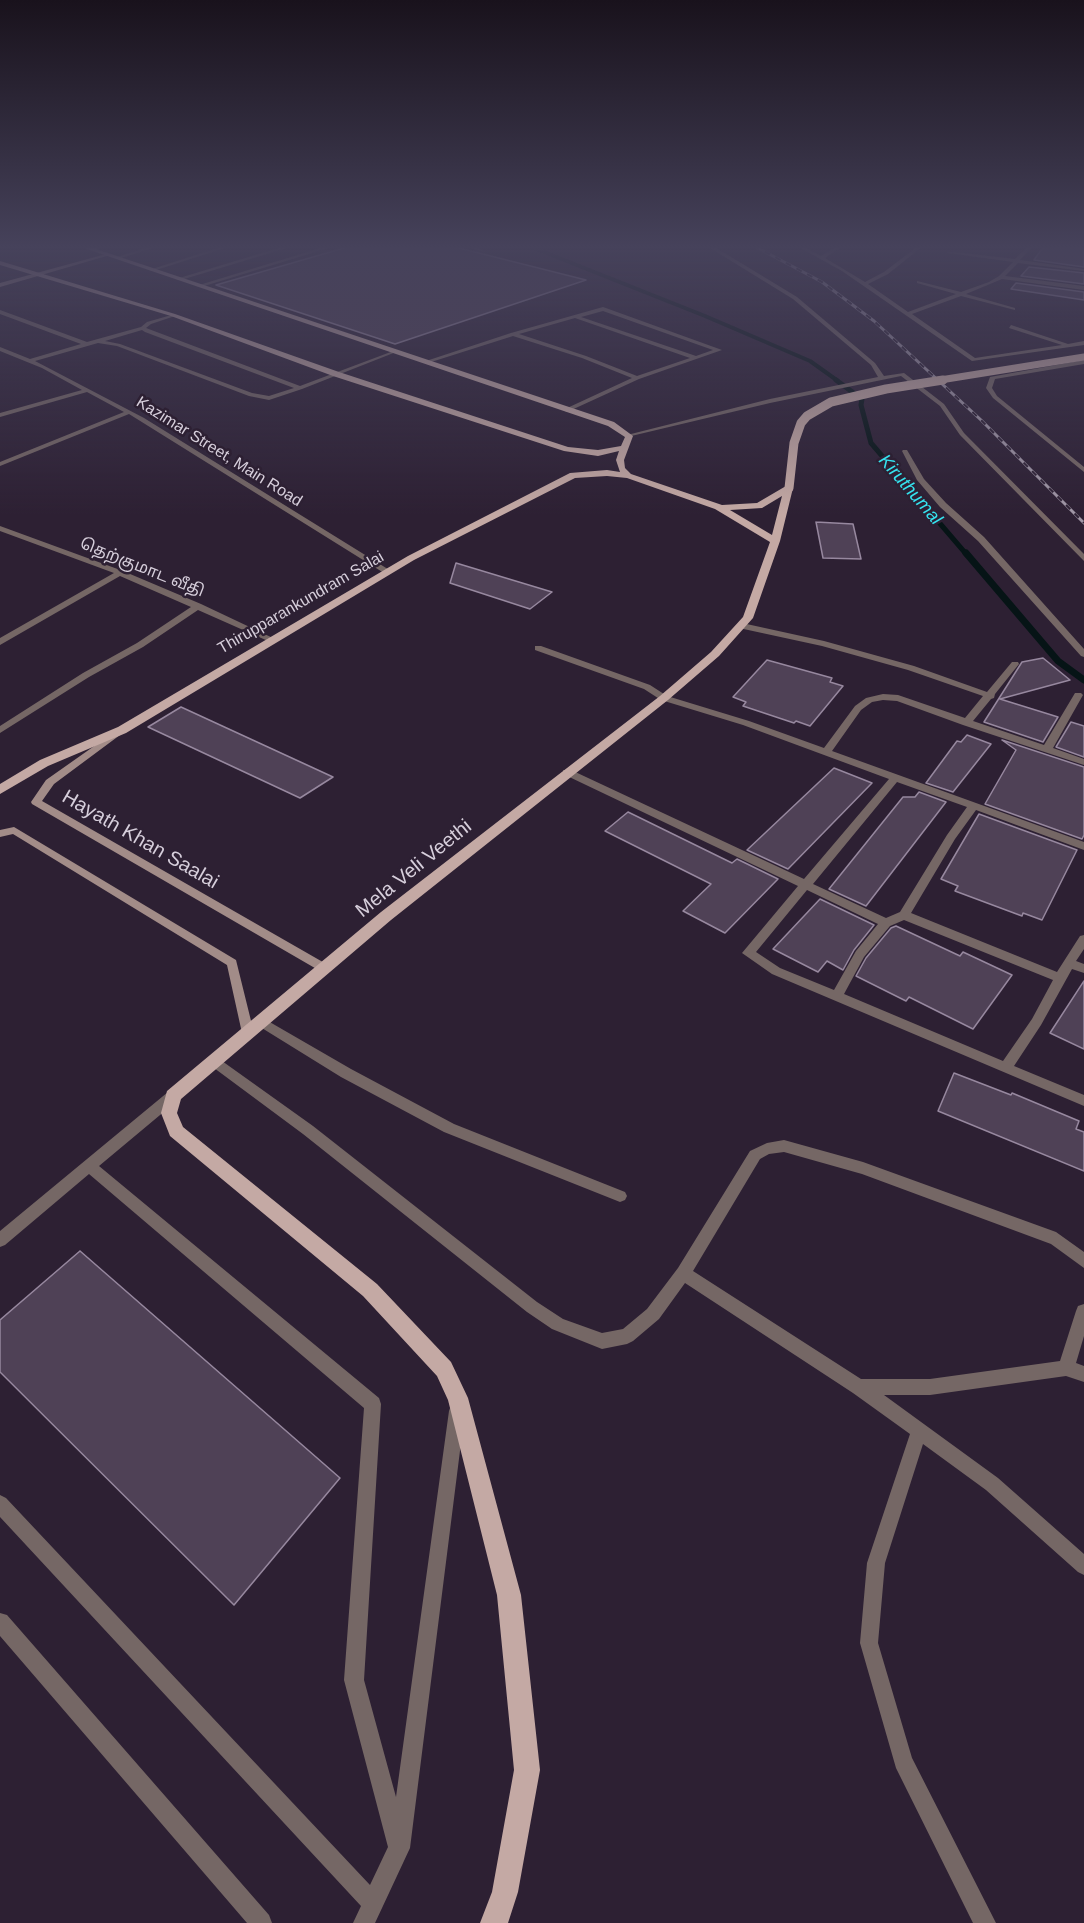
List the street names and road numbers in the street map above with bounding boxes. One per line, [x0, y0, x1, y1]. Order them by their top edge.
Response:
street label: Kazimar Street, Main Road [132, 393, 306, 511]
street label: தெற்குமாட வீதி [77, 534, 207, 602]
street label: Thirupparankundram Salai [215, 548, 387, 658]
street label: Hayath Khan Saalai [57, 785, 223, 895]
street label: Mela Veli Veethi [351, 815, 477, 923]

